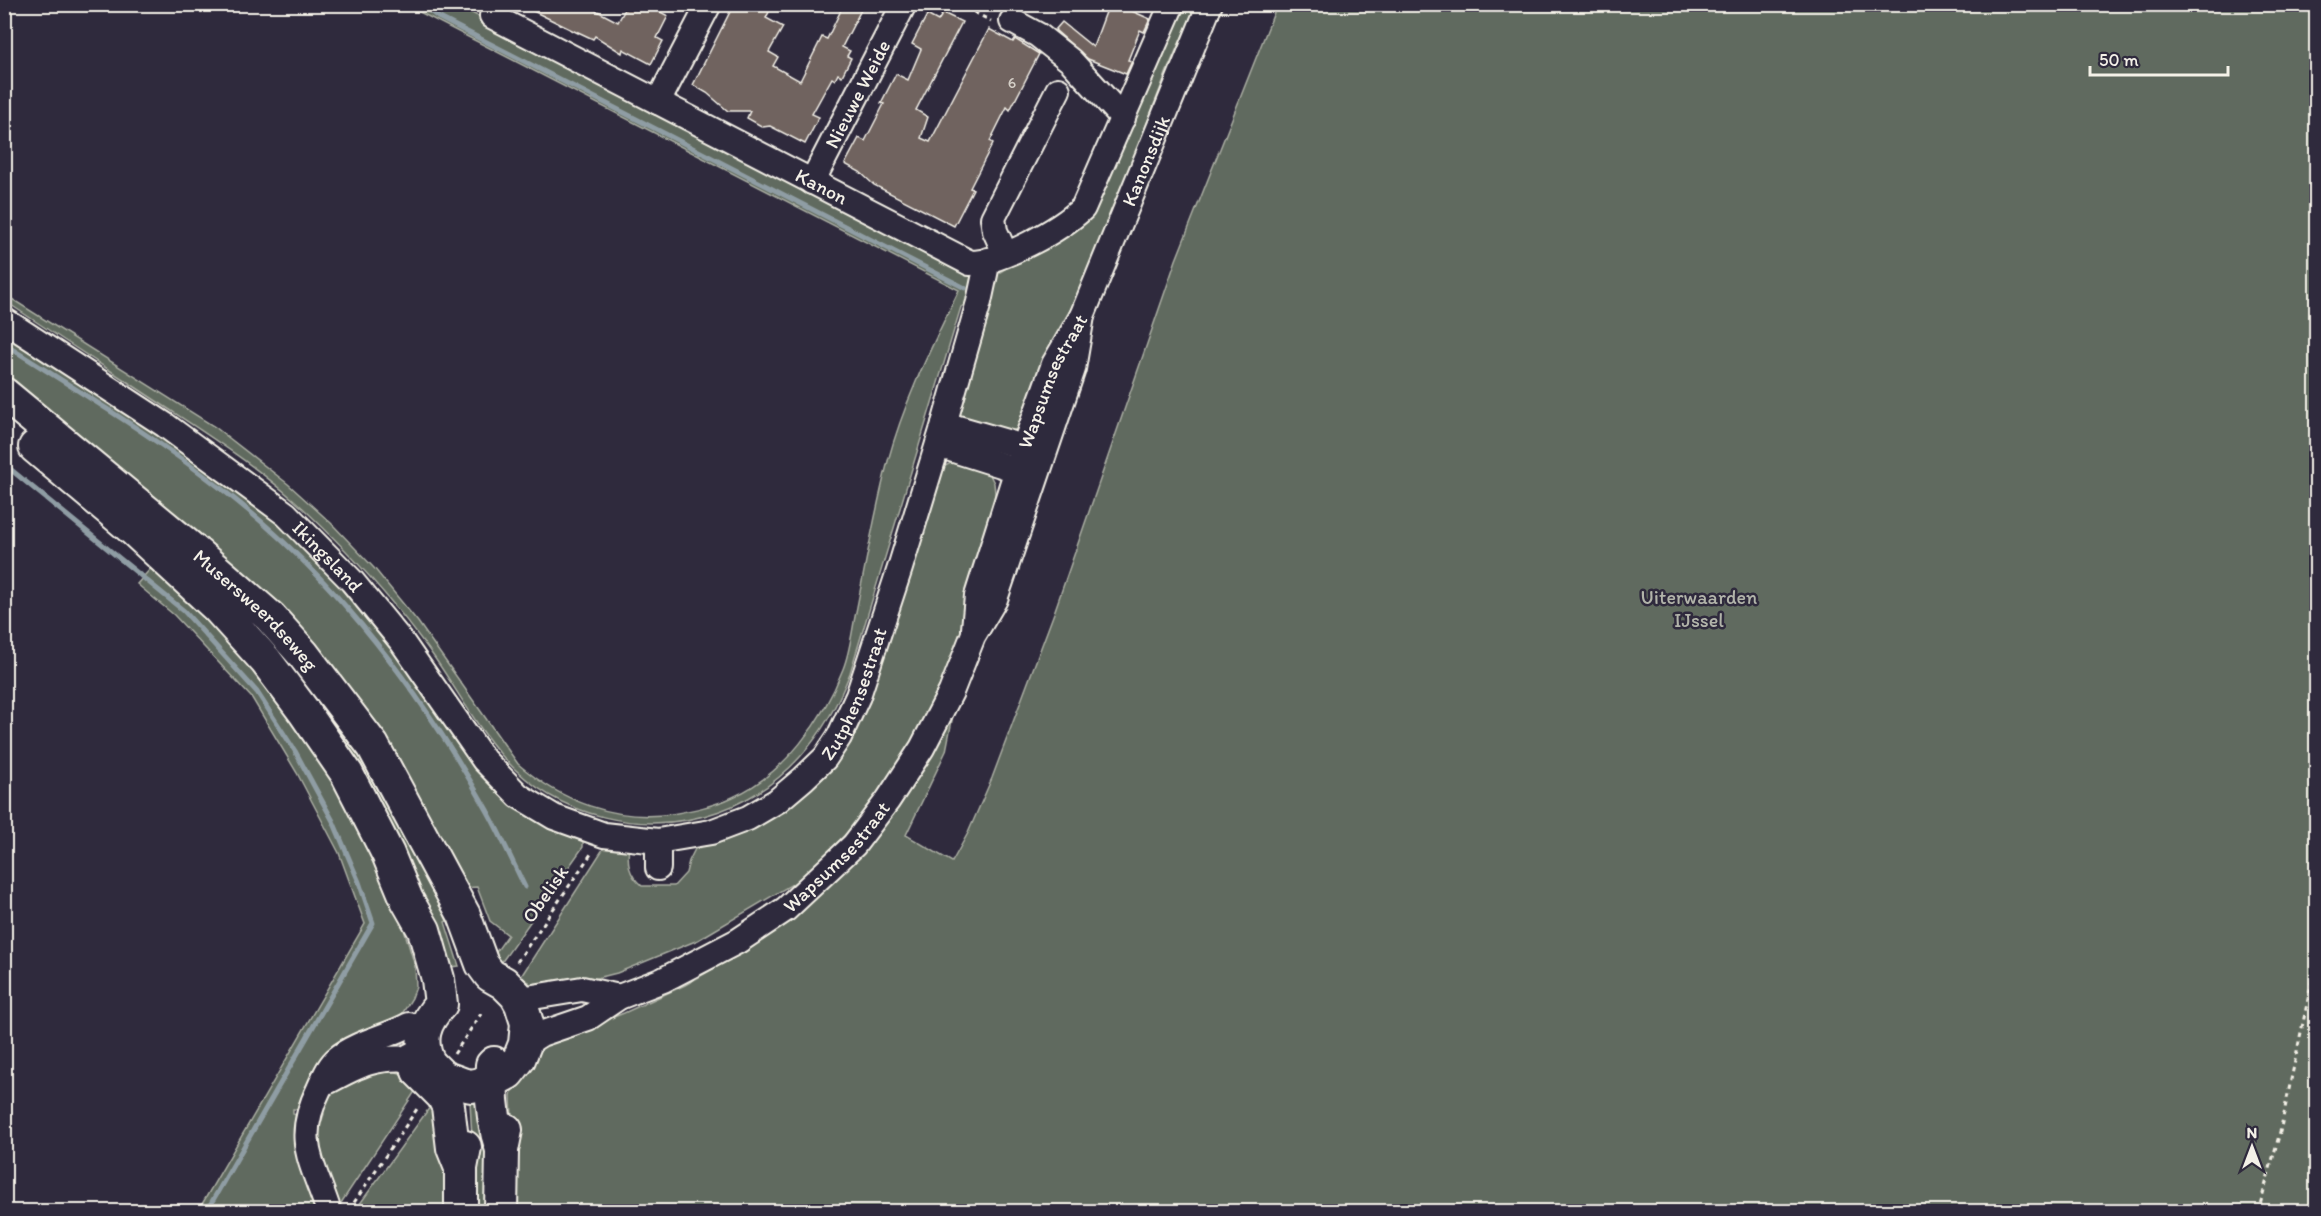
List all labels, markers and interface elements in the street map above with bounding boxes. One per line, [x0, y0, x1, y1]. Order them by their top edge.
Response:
street label: Nieuwe Weide [820, 36, 895, 152]
scale bar [2090, 39, 2228, 77]
text: 50 m [2099, 49, 2139, 71]
house number: 6 [1008, 73, 1016, 92]
street label: Kanonsdijk [1116, 111, 1175, 210]
street label: Kanon [791, 163, 852, 210]
street label: Wapsumsestraat [1012, 309, 1093, 452]
street label: Ikingsland [287, 516, 368, 597]
street label: Musersweerdseweg [188, 544, 324, 676]
park label: Uiterwaarden IJssel [1641, 585, 1757, 632]
street label: Zutphensestraat [815, 624, 892, 764]
street label: Wapsumsestraat [778, 796, 895, 918]
street label: Obelisk [517, 860, 574, 927]
north arrow [2222, 1117, 2282, 1177]
text: N [2247, 1123, 2257, 1142]

